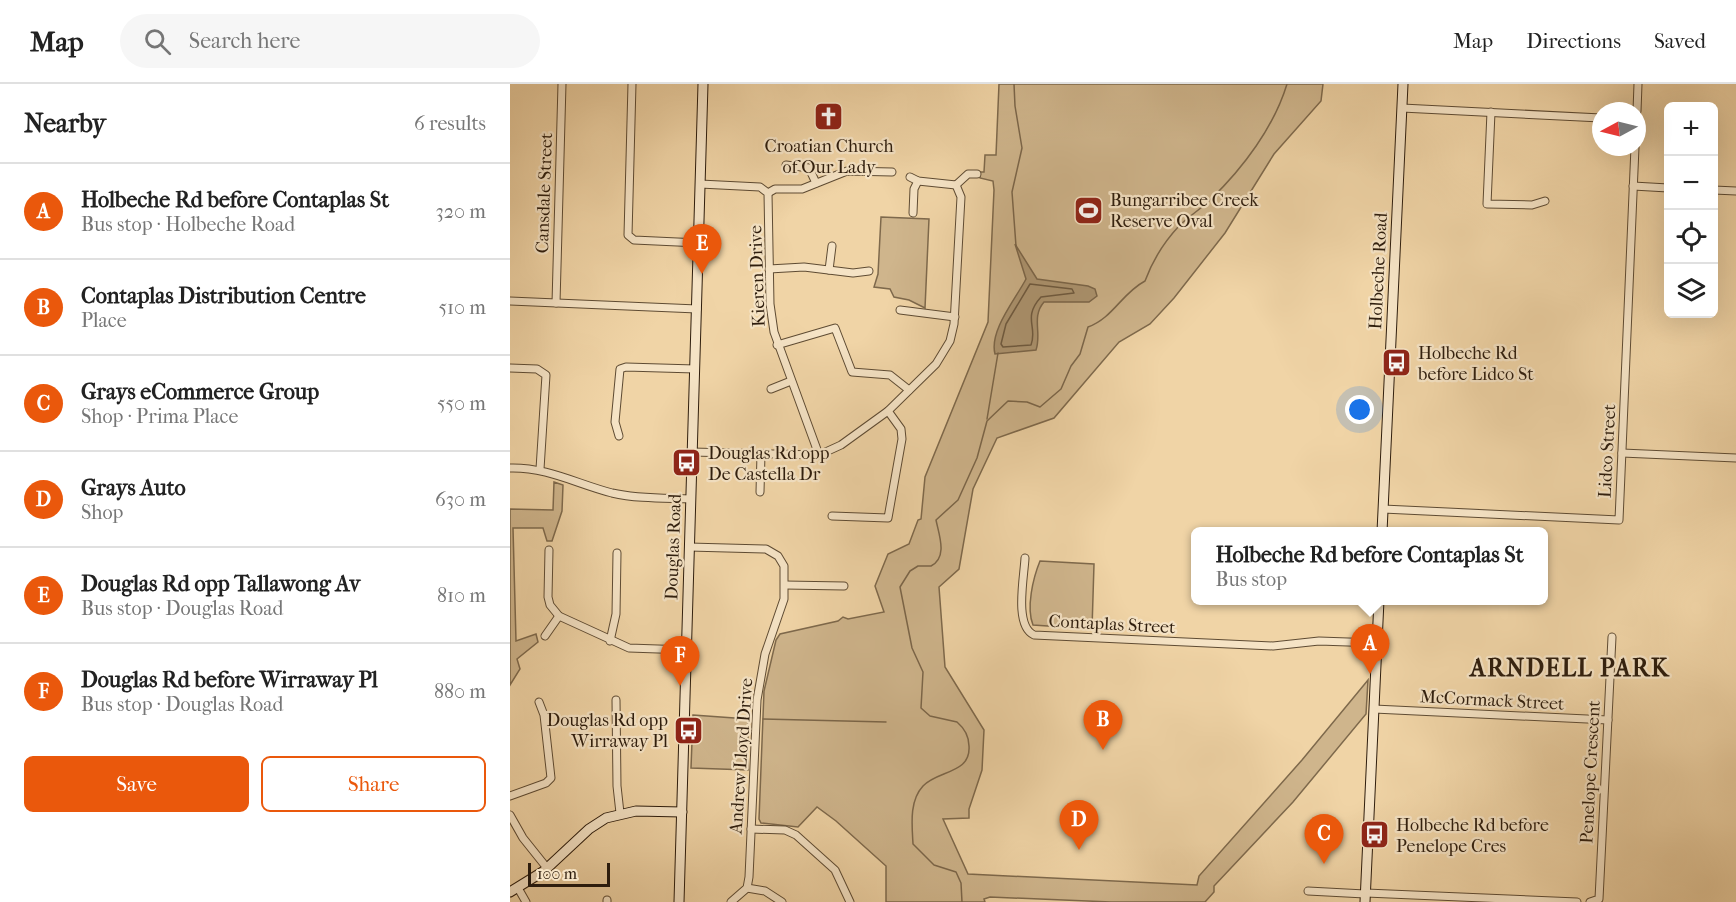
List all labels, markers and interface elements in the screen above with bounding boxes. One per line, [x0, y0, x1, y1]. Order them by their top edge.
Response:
search box [120, 14, 540, 68]
text: Map [30, 25, 84, 58]
icon: search [141, 25, 174, 58]
text: Search here [189, 28, 300, 54]
text: Map [1453, 29, 1493, 53]
text: Directions [1526, 29, 1621, 53]
text: Saved [1654, 29, 1706, 53]
church icon: Croatian Church of Our Lady [813, 101, 845, 133]
north arrow [1592, 102, 1646, 156]
map controls [1664, 102, 1718, 318]
button: + [1664, 102, 1718, 156]
text: Nearby [24, 108, 106, 139]
text: 6 results [414, 112, 486, 135]
street label: Cansdale Street [532, 132, 557, 254]
place label: Croatian Church of Our Lady [764, 136, 894, 178]
button: − [1664, 156, 1718, 210]
text: Holbeche Rd before Contaplas St [81, 187, 389, 213]
place label: Bungarribee Creek Reserve Oval [1110, 190, 1259, 232]
sports icon: Bungarribee Creek Reserve Oval [1073, 194, 1105, 226]
text: A [37, 200, 50, 223]
text: 320 m [436, 200, 486, 223]
button: locate [1664, 210, 1718, 264]
street label: Holbeche Road [1365, 212, 1392, 330]
text: Bus stop · Holbeche Road [81, 213, 295, 236]
pin: E [682, 224, 722, 274]
street label: Kieren Drive [745, 225, 770, 327]
button: layers [1664, 264, 1718, 318]
text: Contaplas Distribution Centre [81, 283, 366, 309]
text: B [37, 296, 50, 319]
text: 510 m [438, 296, 486, 319]
text: Place [81, 309, 127, 332]
place label: Holbeche Rd before Lidco St [1417, 343, 1534, 385]
bus stop icon: Holbeche Rd before Lidco St [1381, 347, 1413, 379]
text: Grays eCommerce Group [81, 379, 319, 405]
text: C [37, 392, 50, 415]
text: 550 m [437, 392, 486, 415]
your location [1345, 395, 1374, 424]
street label: Lidco Street [1595, 403, 1620, 499]
text: Shop · Prima Place [81, 405, 238, 428]
place label: Douglas Rd opp De Castella Dr [708, 443, 830, 485]
bus stop icon: Douglas Rd opp De Castella Dr [671, 447, 703, 479]
text: Grays Auto [81, 475, 186, 501]
text: D [36, 488, 51, 511]
text: 630 m [435, 488, 486, 511]
street label: Douglas Road [661, 493, 686, 601]
text: Shop [81, 501, 123, 524]
popup [1191, 527, 1548, 605]
text: Holbeche Rd before Contaplas St [1216, 542, 1523, 568]
text: Bus stop [1216, 568, 1287, 591]
text: Douglas Rd opp Tallawong Av [81, 571, 360, 597]
text: E [37, 584, 50, 607]
text: 810 m [437, 584, 486, 607]
text: Bus stop · Douglas Road [81, 597, 283, 620]
street label: Contaplas Street [1048, 611, 1177, 638]
pin: A [1350, 624, 1390, 674]
pin: F [660, 636, 700, 686]
district label: ARNDELL PARK [1468, 654, 1670, 682]
text: Douglas Rd before Wirraway Pl [81, 667, 378, 693]
street label: Andrew Lloyd Drive [726, 677, 757, 836]
text: F [38, 680, 49, 703]
text: 880 m [434, 680, 486, 703]
street label: McCormack Street [1419, 686, 1565, 715]
text: Bus stop · Douglas Road [81, 693, 283, 716]
street label: Penelope Crescent [1576, 699, 1605, 844]
pin: B [1084, 700, 1122, 750]
place label: Douglas Rd opp Wirraway Pl [546, 710, 668, 752]
bus stop icon: Douglas Rd opp Wirraway Pl [673, 714, 705, 746]
button: Save [24, 756, 249, 812]
button: Share [261, 756, 486, 812]
pin: D [1060, 800, 1098, 850]
pin: C [1304, 814, 1344, 864]
place label: Holbeche Rd before Penelope Cres [1396, 815, 1549, 857]
bus stop icon: Holbeche Rd before Penelope Cres [1359, 819, 1391, 851]
scale bar [528, 860, 610, 888]
text: 100 m [537, 864, 577, 883]

